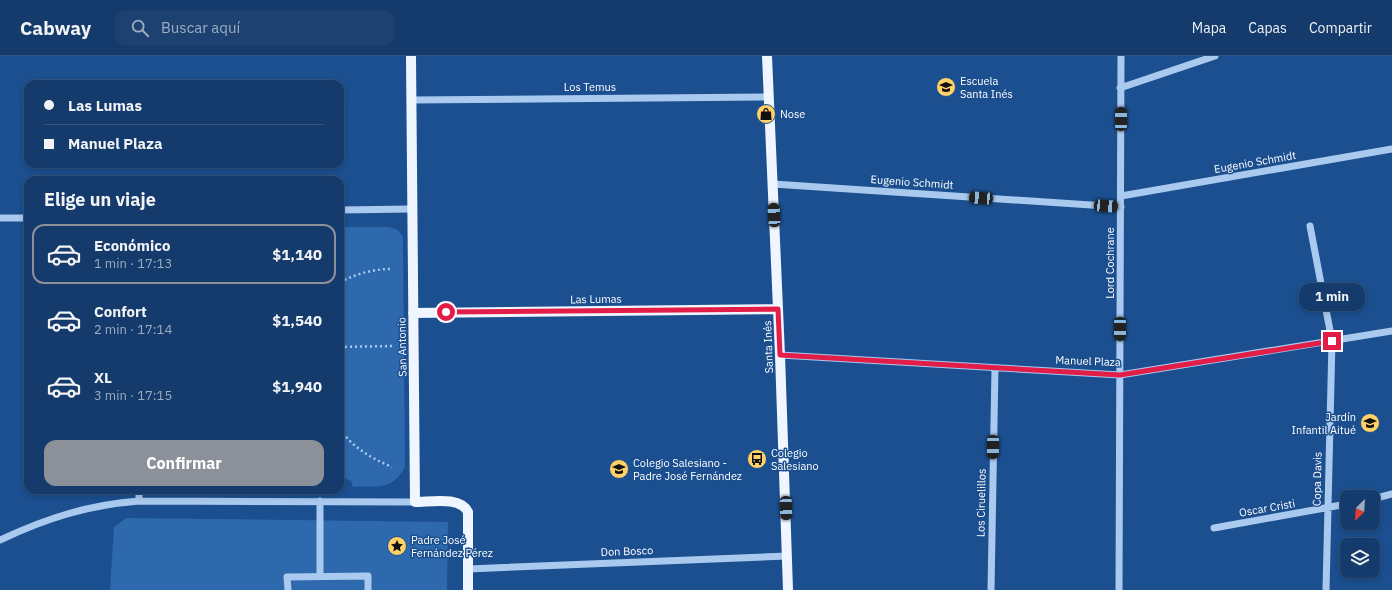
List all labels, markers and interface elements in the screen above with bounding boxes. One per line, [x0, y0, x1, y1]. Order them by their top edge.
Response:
search box [115, 10, 395, 46]
text: Cabway [20, 16, 91, 40]
icon: search [129, 17, 151, 39]
text: Buscar aquí [161, 18, 240, 37]
text: Mapa [1192, 19, 1226, 37]
text: Capas [1248, 19, 1287, 37]
text: Compartir [1309, 19, 1372, 37]
place label: Escuela Santa Inés [960, 74, 1013, 101]
school or university icon: Escuela Santa Inés [935, 76, 957, 98]
street label: Los Temus [564, 80, 616, 94]
text: Las Lumas [68, 96, 142, 115]
shop icon: Nose [755, 103, 777, 125]
place label: Nose [780, 107, 805, 121]
car [1115, 107, 1127, 131]
text: Manuel Plaza [68, 134, 162, 153]
street label: Eugenio Schmidt [1213, 148, 1297, 176]
street label: Eugenio Schmidt [870, 172, 954, 192]
text: Elige un viaje [44, 188, 156, 211]
car [969, 191, 993, 205]
car [1094, 199, 1118, 213]
car [767, 203, 781, 227]
street label: Lord Cochrane [1103, 227, 1117, 299]
icon: car [46, 236, 82, 272]
text: Económico [94, 236, 170, 255]
text: $1,140 [272, 245, 322, 264]
text: 1 min · 17:13 [94, 255, 172, 272]
callout: 1 min [1299, 283, 1365, 311]
text: 1 min [1315, 288, 1349, 305]
street label: Las Lumas [570, 292, 622, 306]
icon: car [46, 302, 82, 338]
text: Confort [94, 302, 147, 321]
route start [437, 303, 455, 321]
text: $1,540 [272, 311, 322, 330]
street label: San Antonio [394, 317, 410, 377]
car [1114, 317, 1126, 341]
street label: Santa Inés [760, 320, 776, 374]
text: 2 min · 17:14 [94, 321, 172, 338]
route end [1323, 332, 1341, 350]
street label: Manuel Plaza [1055, 353, 1121, 369]
icon: car [46, 368, 82, 404]
text: XL [94, 368, 112, 387]
text: $1,940 [272, 377, 322, 396]
text: 3 min · 17:15 [94, 387, 172, 404]
place label: Jardín Infantil Aitué [1292, 410, 1356, 437]
school or university icon: Jardín Infantil Aitué [1359, 412, 1381, 434]
car [987, 435, 999, 459]
button: Confirmar [44, 440, 324, 486]
place label: Colegio Salesiano [771, 446, 819, 473]
bus stop icon: Colegio Salesiano [746, 448, 768, 470]
street label: Copa Davis [1310, 452, 1324, 506]
place label: Colegio Salesiano - Padre José Fernández [633, 456, 742, 483]
school or university icon: Colegio Salesiano - Padre José Fernández [608, 458, 630, 480]
street label: Los Ciruelillos [973, 469, 989, 537]
north arrow [1340, 490, 1380, 530]
map controls [1340, 490, 1380, 578]
car [780, 496, 792, 520]
street label: Oscar Cristi [1238, 496, 1296, 520]
place label: Padre José Fernández Pérez [411, 533, 493, 560]
place icon: Padre José Fernández Pérez [386, 535, 408, 557]
button: layers [1340, 538, 1380, 578]
street label: Don Bosco [600, 543, 654, 559]

